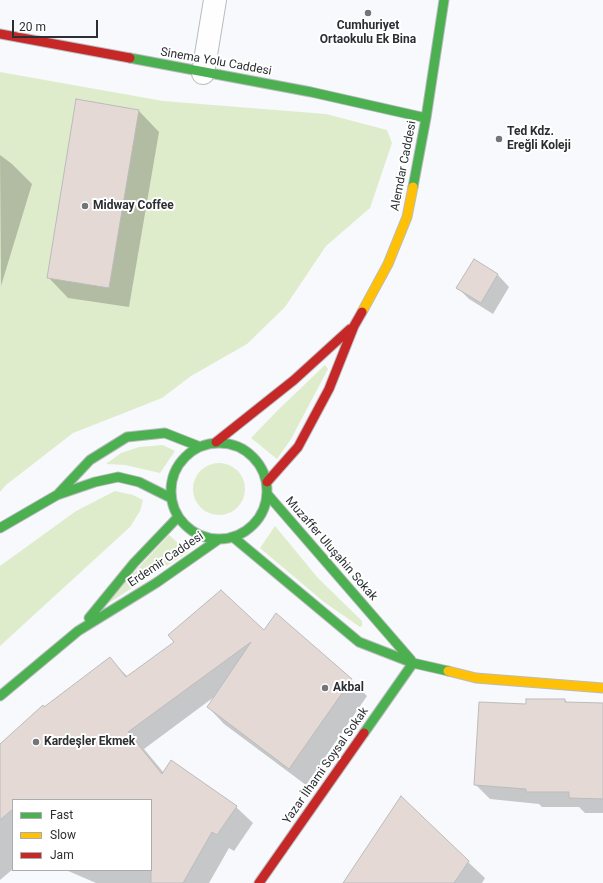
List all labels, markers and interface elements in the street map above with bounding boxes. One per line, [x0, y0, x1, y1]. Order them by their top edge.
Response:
marker: Cumhuriyet Ortaokulu Ek Bina [363, 8, 373, 18]
scale bar [14, 12, 100, 38]
place label: Cumhuriyet Ortaokulu Ek Bina [320, 19, 416, 47]
text: 20 m [19, 20, 46, 34]
street label: Sinema Yolu Caddesi [159, 45, 273, 79]
street label: Alemdar Caddesi [388, 120, 420, 212]
place label: Ted Kdz. Ereğli Koleji [507, 125, 571, 153]
marker: Ted Kdz. Ereğli Koleji [494, 134, 504, 144]
place label: Midway Coffee [93, 199, 174, 213]
marker: Midway Coffee [80, 201, 90, 211]
street label: Muzaffer Uluşahin Sokak [282, 494, 380, 604]
street label: Erdemir Caddesi [126, 529, 206, 591]
place label: Akbal [333, 681, 364, 695]
marker: Akbal [320, 683, 330, 693]
street label: Yazar İlhami Soysal Sokak [280, 705, 372, 827]
place label: Kardeşler Ekmek [44, 735, 135, 749]
marker: Kardeşler Ekmek [31, 737, 41, 747]
legend [12, 799, 152, 871]
text: Fast [50, 808, 73, 822]
text: Slow [50, 828, 76, 842]
text: Jam [50, 848, 74, 862]

